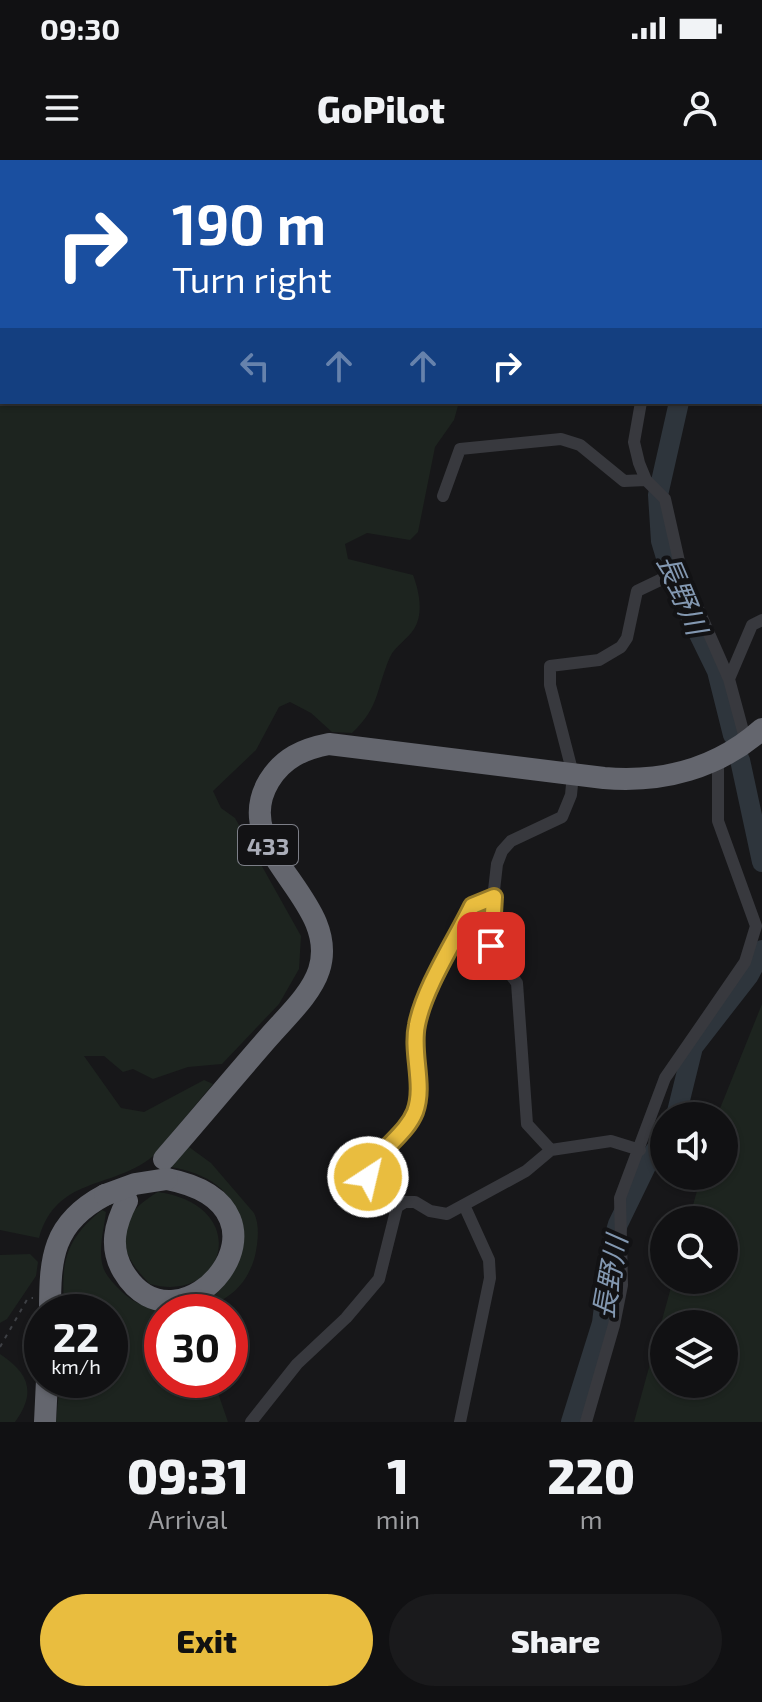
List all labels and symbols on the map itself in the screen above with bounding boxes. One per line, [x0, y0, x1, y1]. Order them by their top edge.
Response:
water label: 長野川 [651, 549, 716, 642]
road number: 433 [238, 825, 298, 865]
pin [457, 912, 525, 980]
position arrow [326, 1135, 410, 1219]
water label: 長野川 [585, 1230, 634, 1321]
speed limit sign: 30 [144, 1294, 248, 1398]

